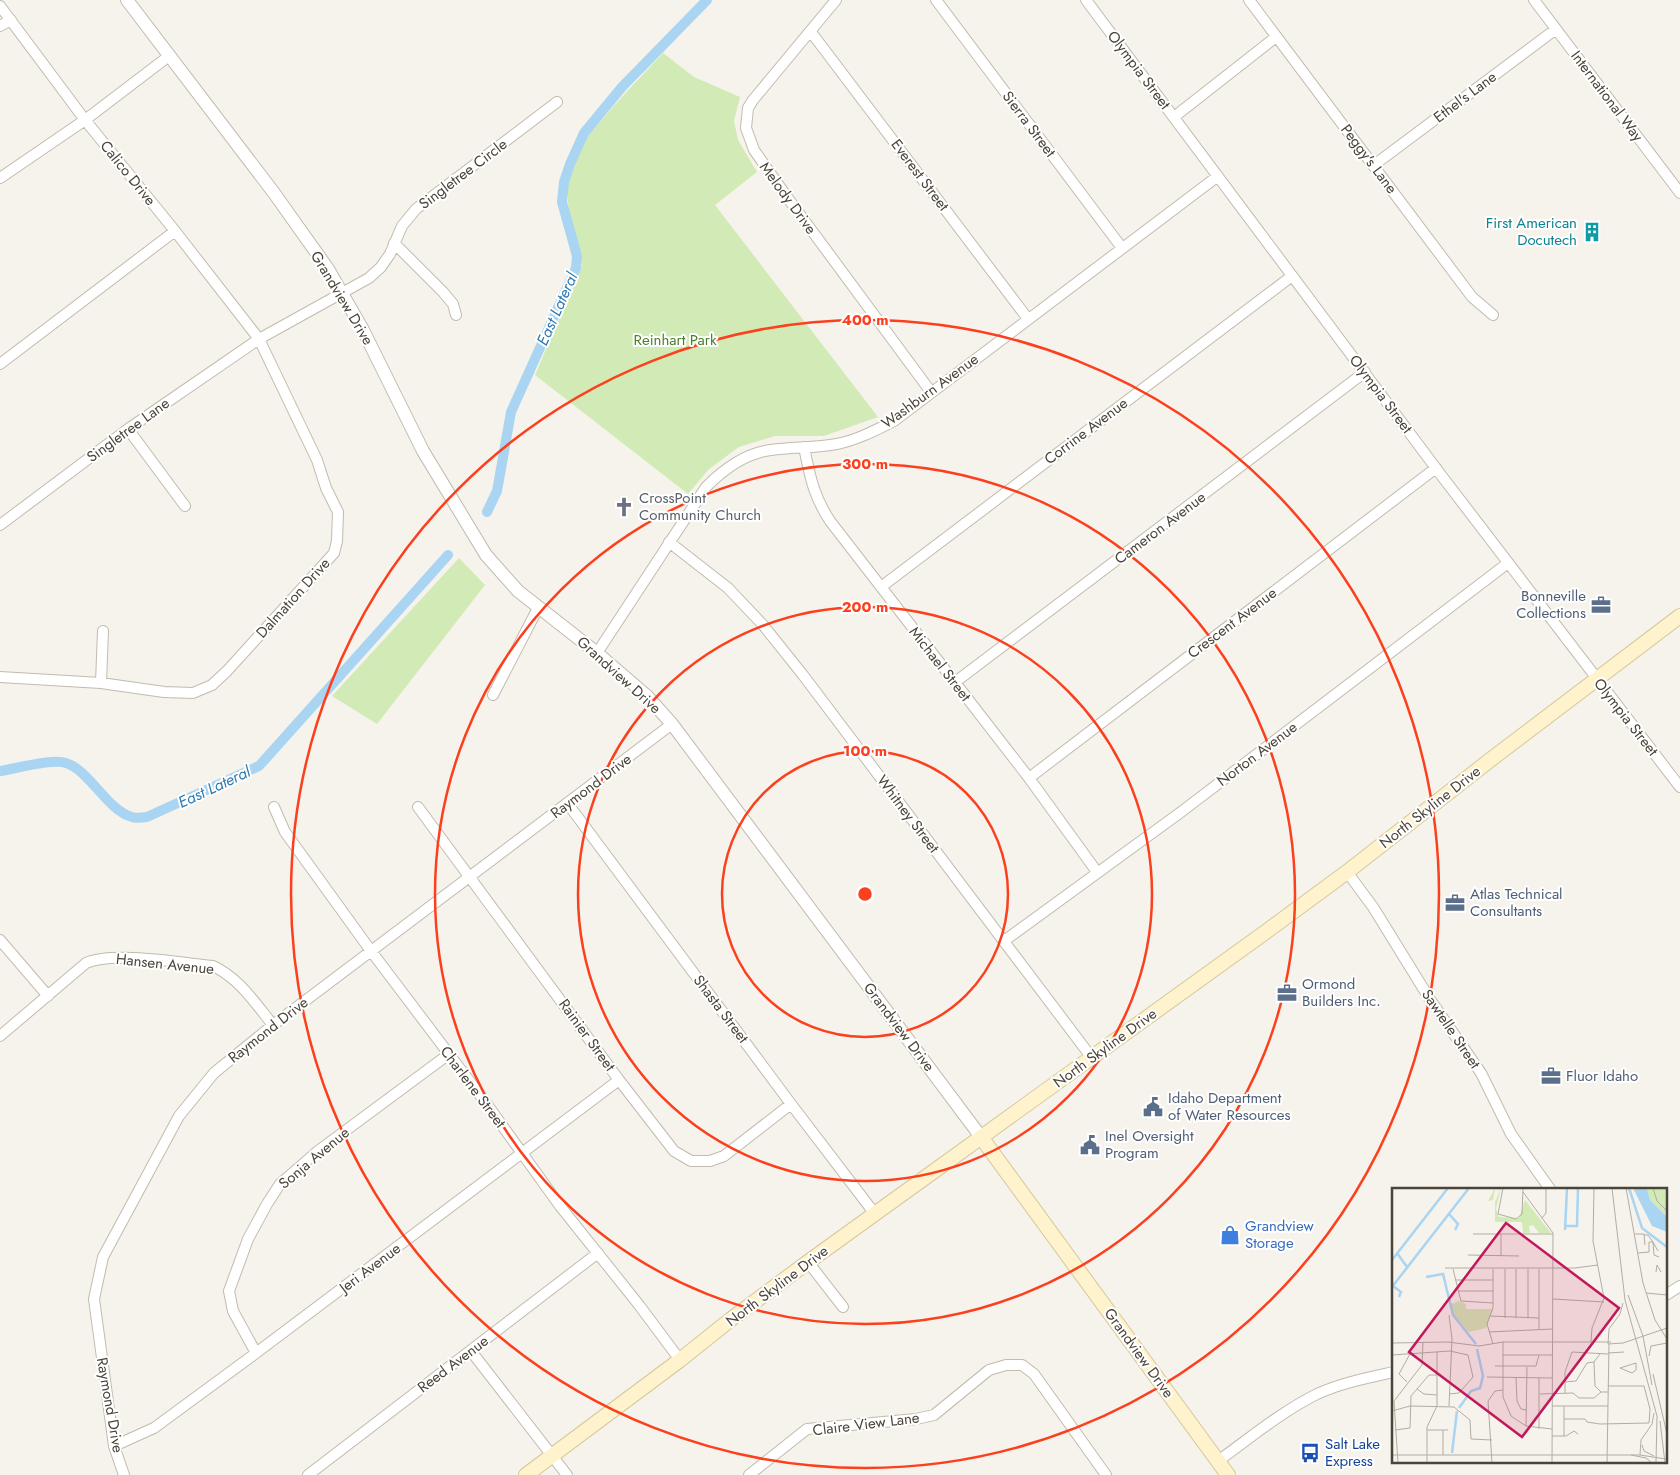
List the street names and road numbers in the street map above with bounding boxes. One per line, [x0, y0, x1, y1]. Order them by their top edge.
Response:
street label: Olympia Street [1102, 26, 1176, 114]
street label: International Way [1565, 46, 1649, 146]
street label: Ethel's Lane [1429, 66, 1501, 128]
street label: Sierra Street [997, 86, 1061, 162]
street label: Peggy's Lane [1336, 120, 1403, 199]
street label: Singletree Circle [414, 133, 512, 215]
street label: Everest Street [886, 134, 955, 216]
street label: Calico Drive [95, 136, 161, 210]
street label: Melody Drive [754, 157, 822, 239]
street label: Grandview Drive [305, 247, 379, 350]
street label: Washburn Avenue [877, 348, 983, 434]
street label: Olympia Street [1344, 350, 1418, 438]
street label: Singletree Lane [82, 392, 174, 468]
street label: Corrine Avenue [1040, 392, 1133, 470]
street label: Cameron Avenue [1110, 486, 1210, 570]
street label: Dalmation Drive [251, 553, 335, 643]
street label: Crescent Avenue [1183, 582, 1281, 664]
street label: Michael Street [904, 622, 977, 706]
street label: Grandview Drive [572, 631, 666, 719]
street label: Olympia Street [1589, 673, 1664, 761]
street label: Norton Avenue [1212, 716, 1302, 792]
street label: Raymond Drive [546, 748, 636, 824]
street label: North Skyline Drive [1375, 760, 1486, 854]
street label: Whitney Street [871, 770, 945, 858]
street label: Hansen Avenue [115, 948, 215, 980]
street label: Shasta Street [688, 970, 754, 1048]
street label: Grandview Drive [858, 978, 940, 1076]
street label: Sawtelle Street [1416, 985, 1486, 1074]
street label: Raymond Drive [223, 992, 313, 1068]
street label: Rainier Street [553, 994, 621, 1076]
street label: North Skyline Drive [1049, 1003, 1162, 1093]
street label: Charlene Street [435, 1041, 511, 1133]
street label: Sonja Avenue [274, 1122, 354, 1194]
street label: Jeri Avenue [333, 1238, 405, 1300]
street label: North Skyline Drive [721, 1240, 833, 1332]
street label: Grandview Drive [1099, 1303, 1179, 1403]
street label: Reed Avenue [413, 1330, 493, 1398]
street label: Raymond Drive [91, 1356, 129, 1455]
street label: Claire View Lane [811, 1406, 921, 1441]

